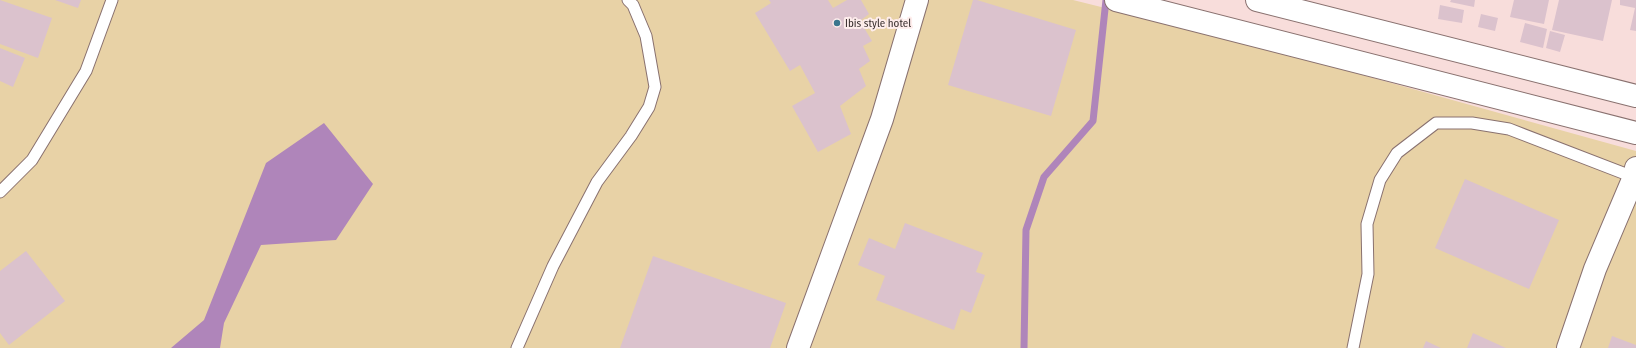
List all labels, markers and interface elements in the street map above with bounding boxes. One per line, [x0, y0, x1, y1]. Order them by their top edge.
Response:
place label: Ibis style hotel [845, 17, 911, 30]
marker: Ibis style hotel [832, 18, 842, 28]

